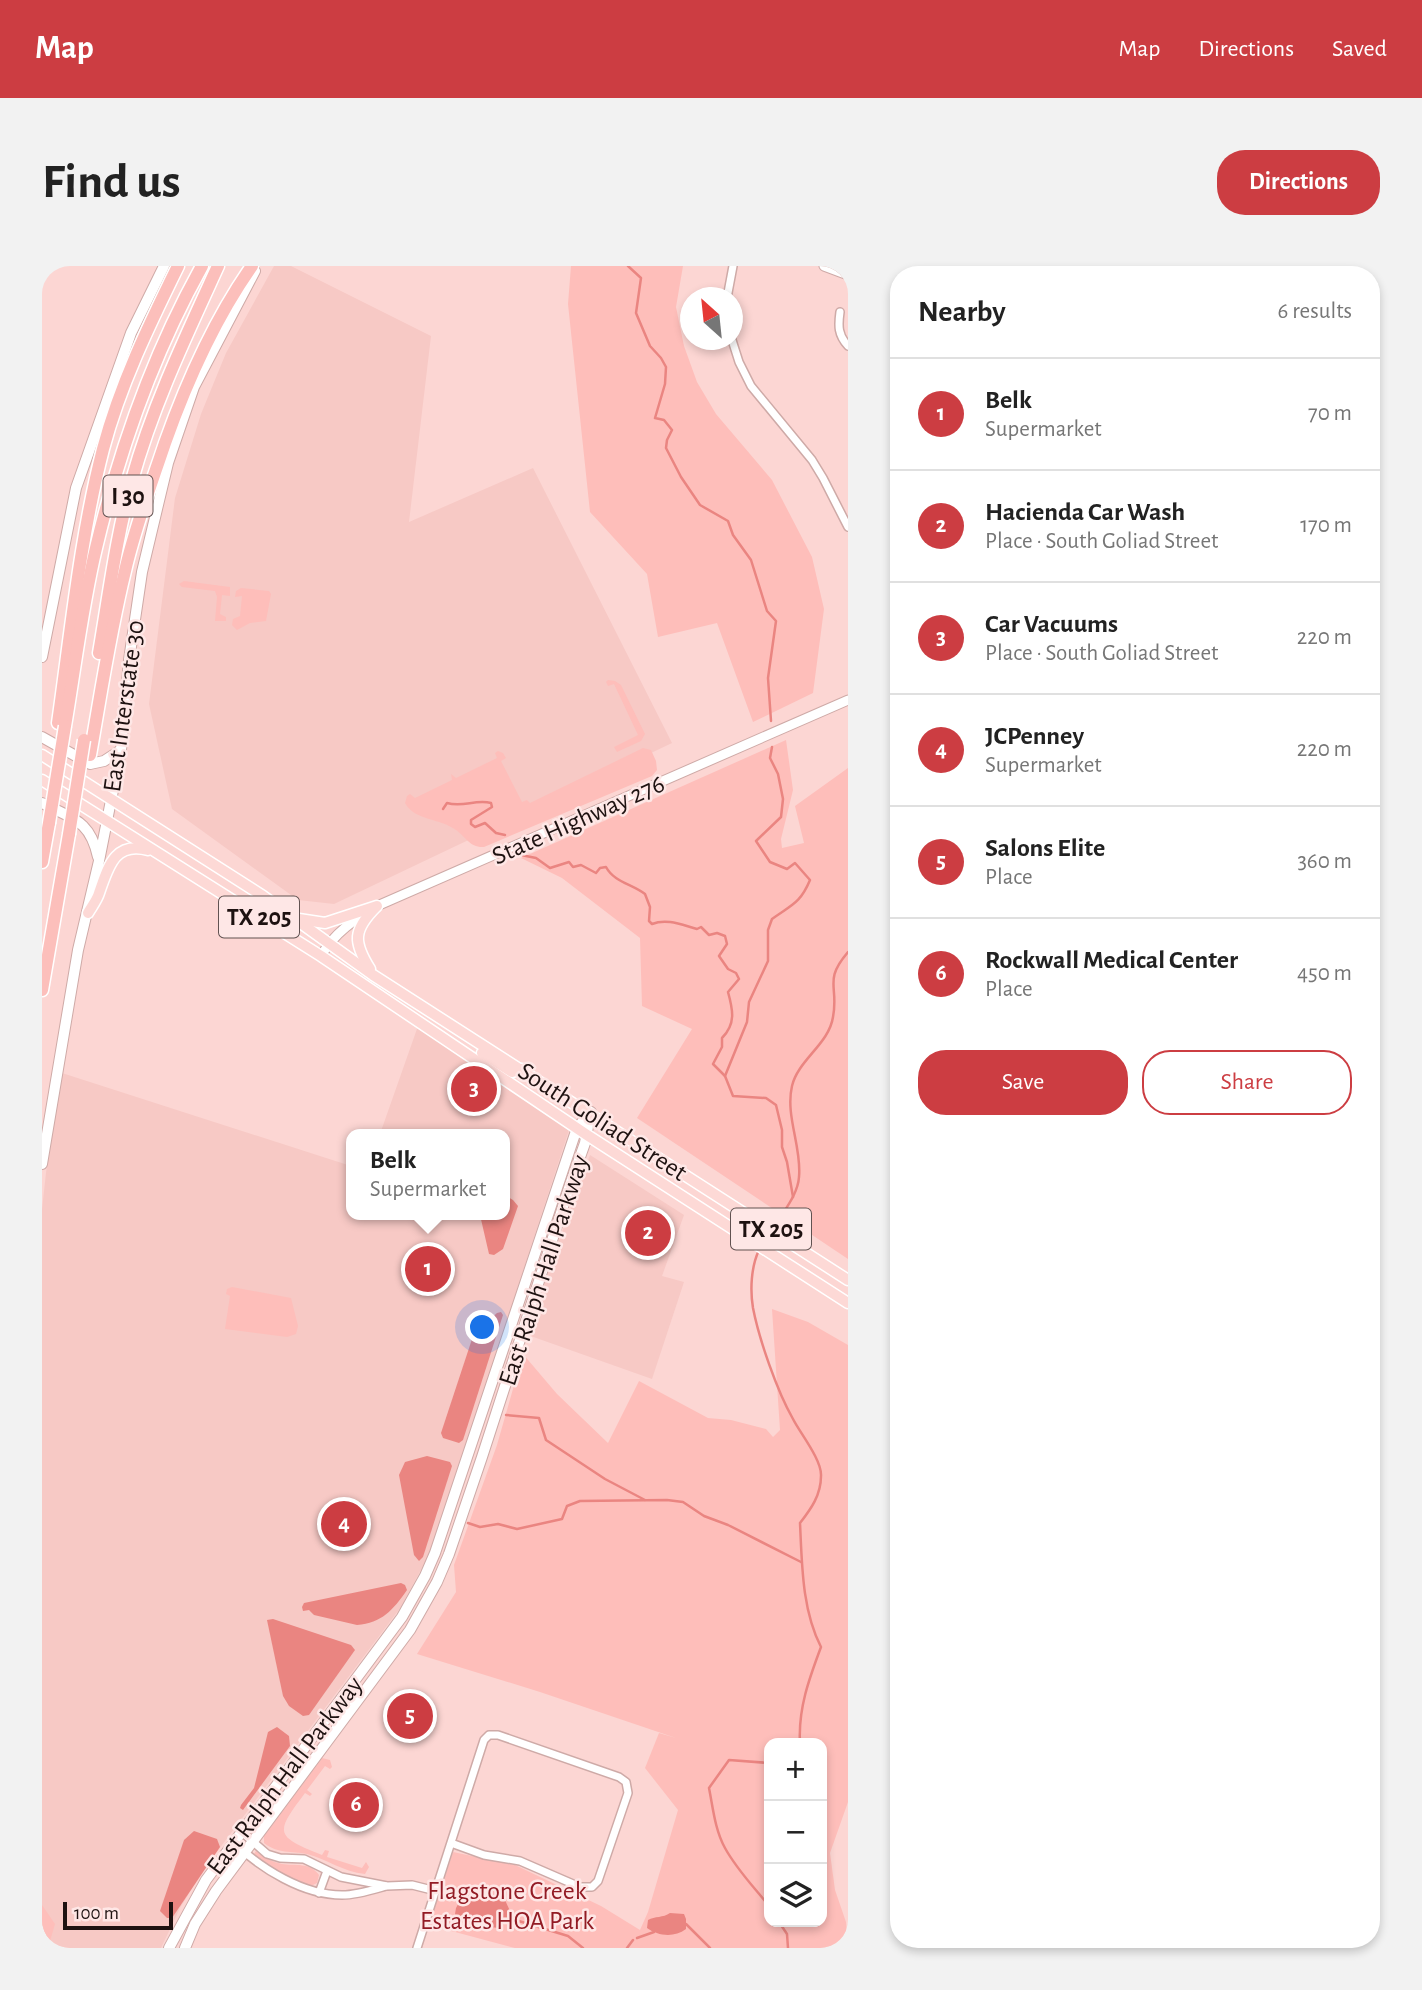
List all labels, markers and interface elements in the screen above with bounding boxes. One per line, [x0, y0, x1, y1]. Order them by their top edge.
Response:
text: Map [35, 32, 94, 65]
text: Map [1118, 37, 1160, 61]
text: Directions [1198, 37, 1294, 61]
text: Saved [1332, 37, 1387, 61]
button: Directions [1217, 150, 1380, 215]
text: Find us [42, 158, 181, 207]
north arrow [680, 287, 743, 350]
text: Nearby [918, 297, 1006, 327]
text: 6 results [1278, 300, 1352, 323]
text: Belk [985, 387, 1032, 413]
text: 1 [937, 402, 945, 425]
text: 70 m [1308, 402, 1352, 425]
text: Supermarket [985, 418, 1102, 441]
road number: I 30 [104, 476, 152, 516]
text: Hacienda Car Wash [985, 499, 1185, 525]
text: 2 [936, 514, 946, 537]
text: 170 m [1300, 514, 1352, 537]
text: Place · South Goliad Street [985, 530, 1218, 553]
text: Car Vacuums [985, 611, 1118, 637]
street label: East Interstate 30 [99, 619, 149, 794]
text: 3 [936, 626, 946, 649]
text: 220 m [1297, 626, 1352, 649]
text: Place · South Goliad Street [985, 642, 1218, 665]
text: JCPenney [985, 723, 1084, 749]
text: 4 [935, 738, 947, 761]
text: 220 m [1297, 738, 1352, 761]
text: Supermarket [985, 754, 1102, 777]
street label: State Highway 276 [488, 770, 668, 870]
text: Salons Elite [985, 835, 1105, 861]
text: 5 [936, 850, 946, 873]
text: 360 m [1297, 850, 1352, 873]
text: Place [985, 866, 1033, 889]
road number: TX 205 [219, 896, 299, 938]
text: Rockwall Medical Center [985, 947, 1238, 973]
text: 6 [935, 962, 947, 985]
text: 450 m [1297, 962, 1352, 985]
text: Place [985, 978, 1033, 1001]
button: Save [918, 1050, 1128, 1115]
button: Share [1142, 1050, 1352, 1115]
street label: South Goliad Street [513, 1058, 691, 1186]
pin: 3 [451, 1063, 497, 1115]
popup [346, 1129, 510, 1220]
text: Belk [370, 1147, 416, 1173]
street label: East Ralph Hall Parkway [494, 1152, 594, 1389]
text: Supermarket [370, 1178, 486, 1201]
pin: 2 [625, 1207, 671, 1259]
road number: TX 205 [731, 1209, 811, 1250]
pin: 1 [405, 1243, 451, 1295]
your location [465, 1310, 499, 1344]
pin: 4 [321, 1498, 367, 1550]
street label: East Ralph Hall Parkway [202, 1672, 368, 1880]
pin: 5 [387, 1690, 433, 1742]
map controls [764, 1738, 827, 1927]
button: + [764, 1738, 827, 1801]
pin: 6 [333, 1779, 379, 1831]
button: − [764, 1801, 827, 1864]
button: layers [764, 1864, 827, 1927]
park label: Flagstone Creek Estates HOA Park [420, 1878, 594, 1934]
scale bar [63, 1899, 173, 1931]
text: 100 m [74, 1904, 119, 1923]

